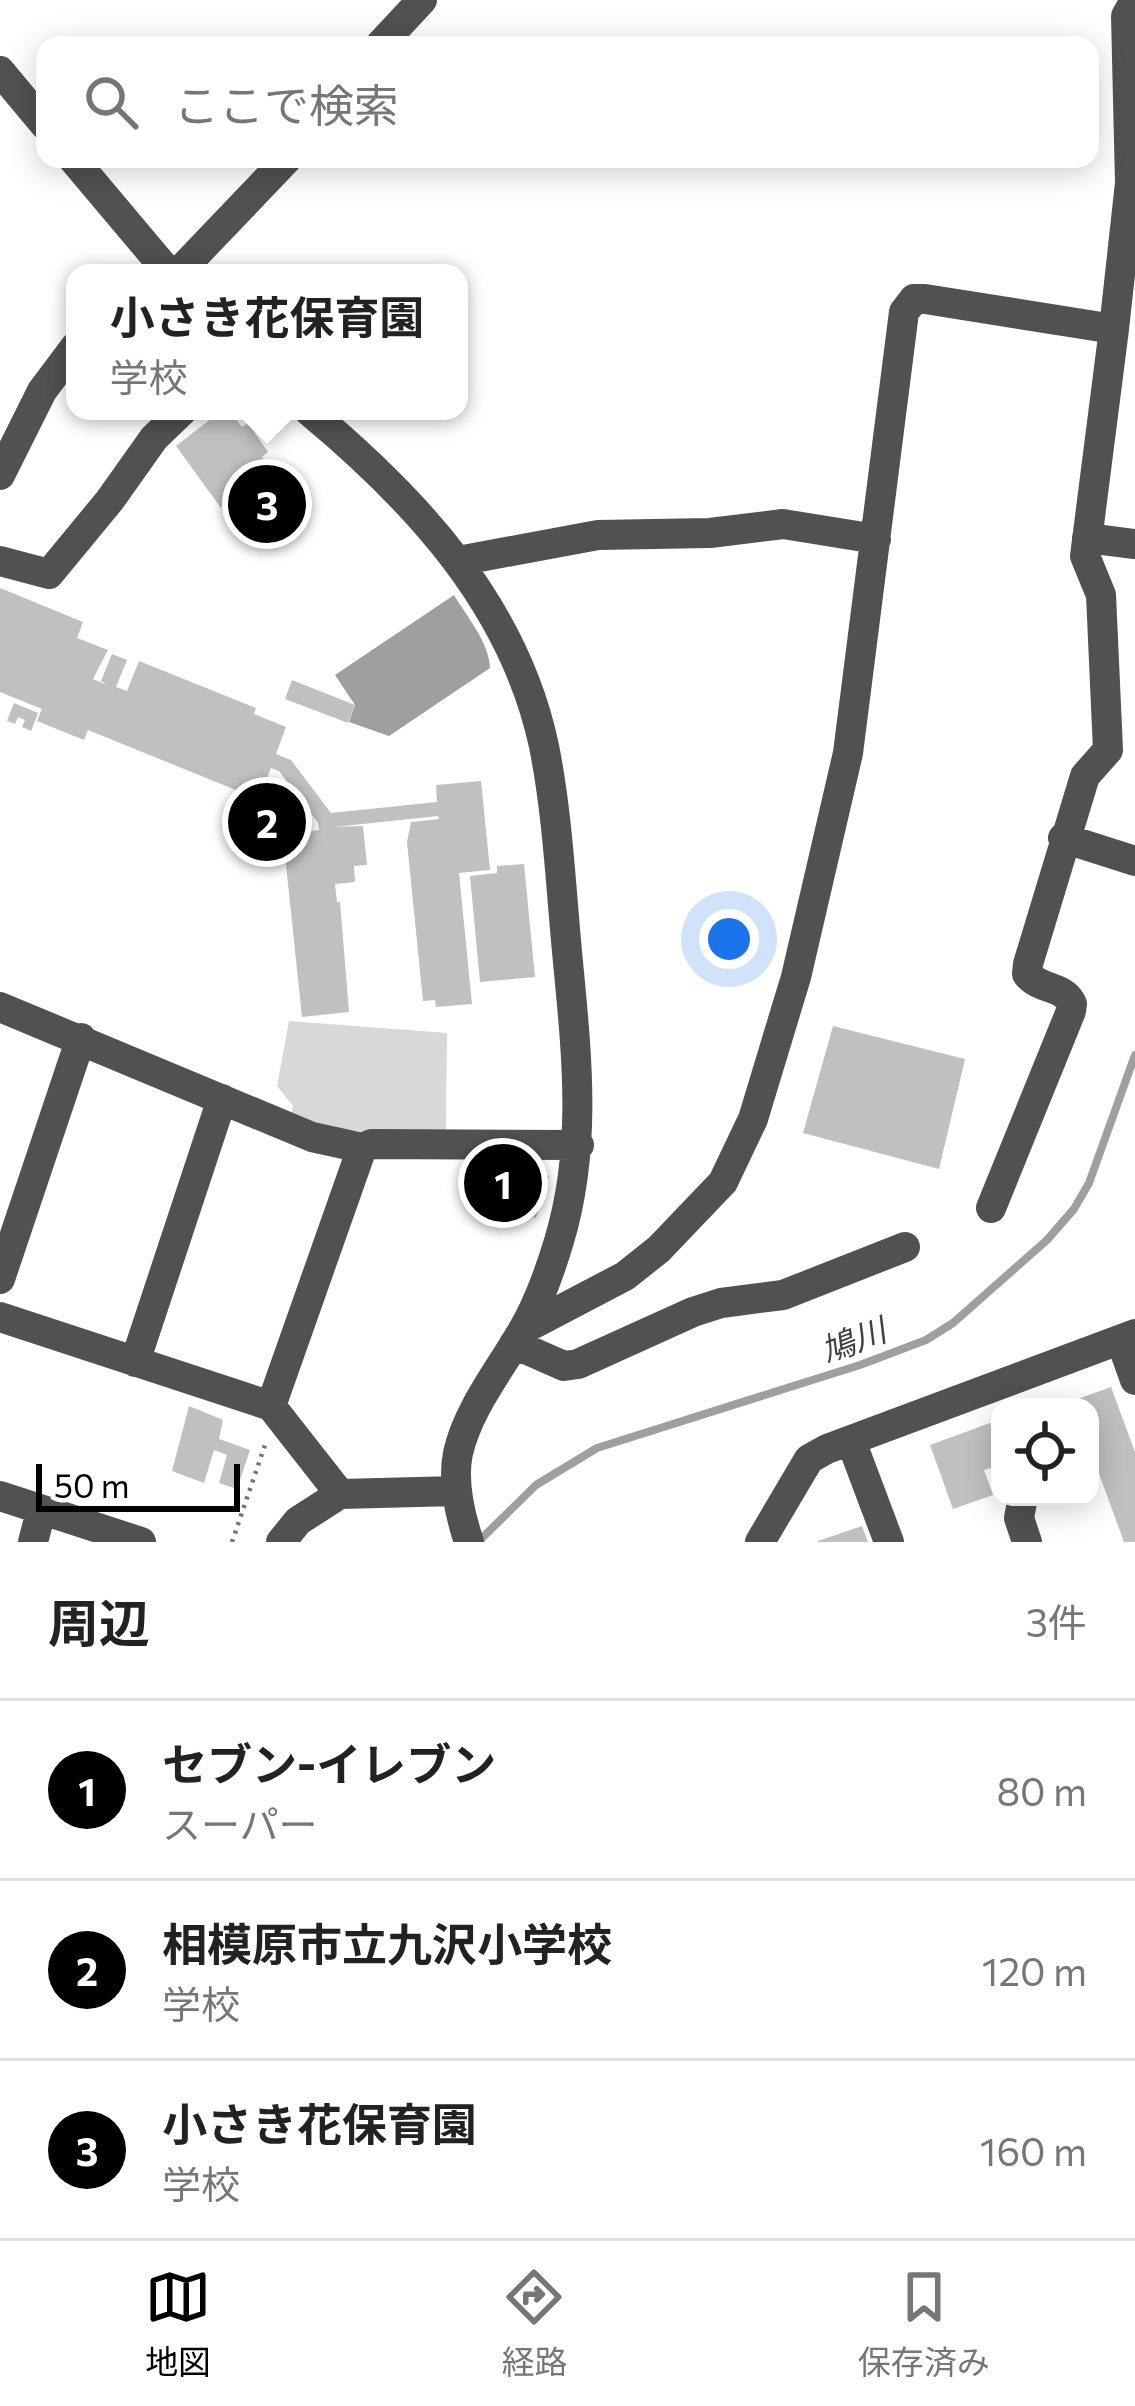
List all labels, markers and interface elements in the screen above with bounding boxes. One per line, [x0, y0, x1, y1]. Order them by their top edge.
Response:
search box [36, 36, 1099, 168]
icon: search [78, 69, 144, 135]
text: ここで検索 [174, 76, 399, 131]
popup [66, 264, 468, 420]
text: 小さき花保育園 [109, 288, 425, 343]
text: 学校 [109, 352, 188, 400]
pin: 3 [228, 459, 306, 549]
pin: 2 [228, 777, 306, 867]
your location [699, 909, 759, 969]
pin: 1 [464, 1138, 542, 1228]
water label: 鳩川 [815, 1307, 894, 1370]
map controls [991, 1398, 1099, 1506]
button: locate [991, 1398, 1099, 1506]
scale bar [36, 1458, 240, 1511]
text: 50 m [54, 1464, 130, 1505]
text: 周辺 [48, 1590, 150, 1653]
text: 3件 [1026, 1597, 1087, 1645]
text: セブン-イレブン [162, 1735, 496, 1790]
text: 1 [78, 1766, 96, 1814]
text: 80 m [996, 1766, 1087, 1814]
text: スーパー [162, 1799, 318, 1847]
text: 相模原市立九沢小学校 [162, 1915, 612, 1970]
text: 2 [76, 1946, 98, 1994]
text: 120 m [982, 1946, 1087, 1994]
text: 学校 [162, 1979, 240, 2027]
text: 小さき花保育園 [162, 2095, 477, 2150]
text: 3 [76, 2126, 98, 2174]
text: 160 m [980, 2126, 1087, 2174]
text: 学校 [162, 2159, 240, 2207]
tab: 地図 [145, 2264, 211, 2384]
tab: 経路 [501, 2264, 567, 2384]
tab: 保存済み [858, 2264, 990, 2384]

